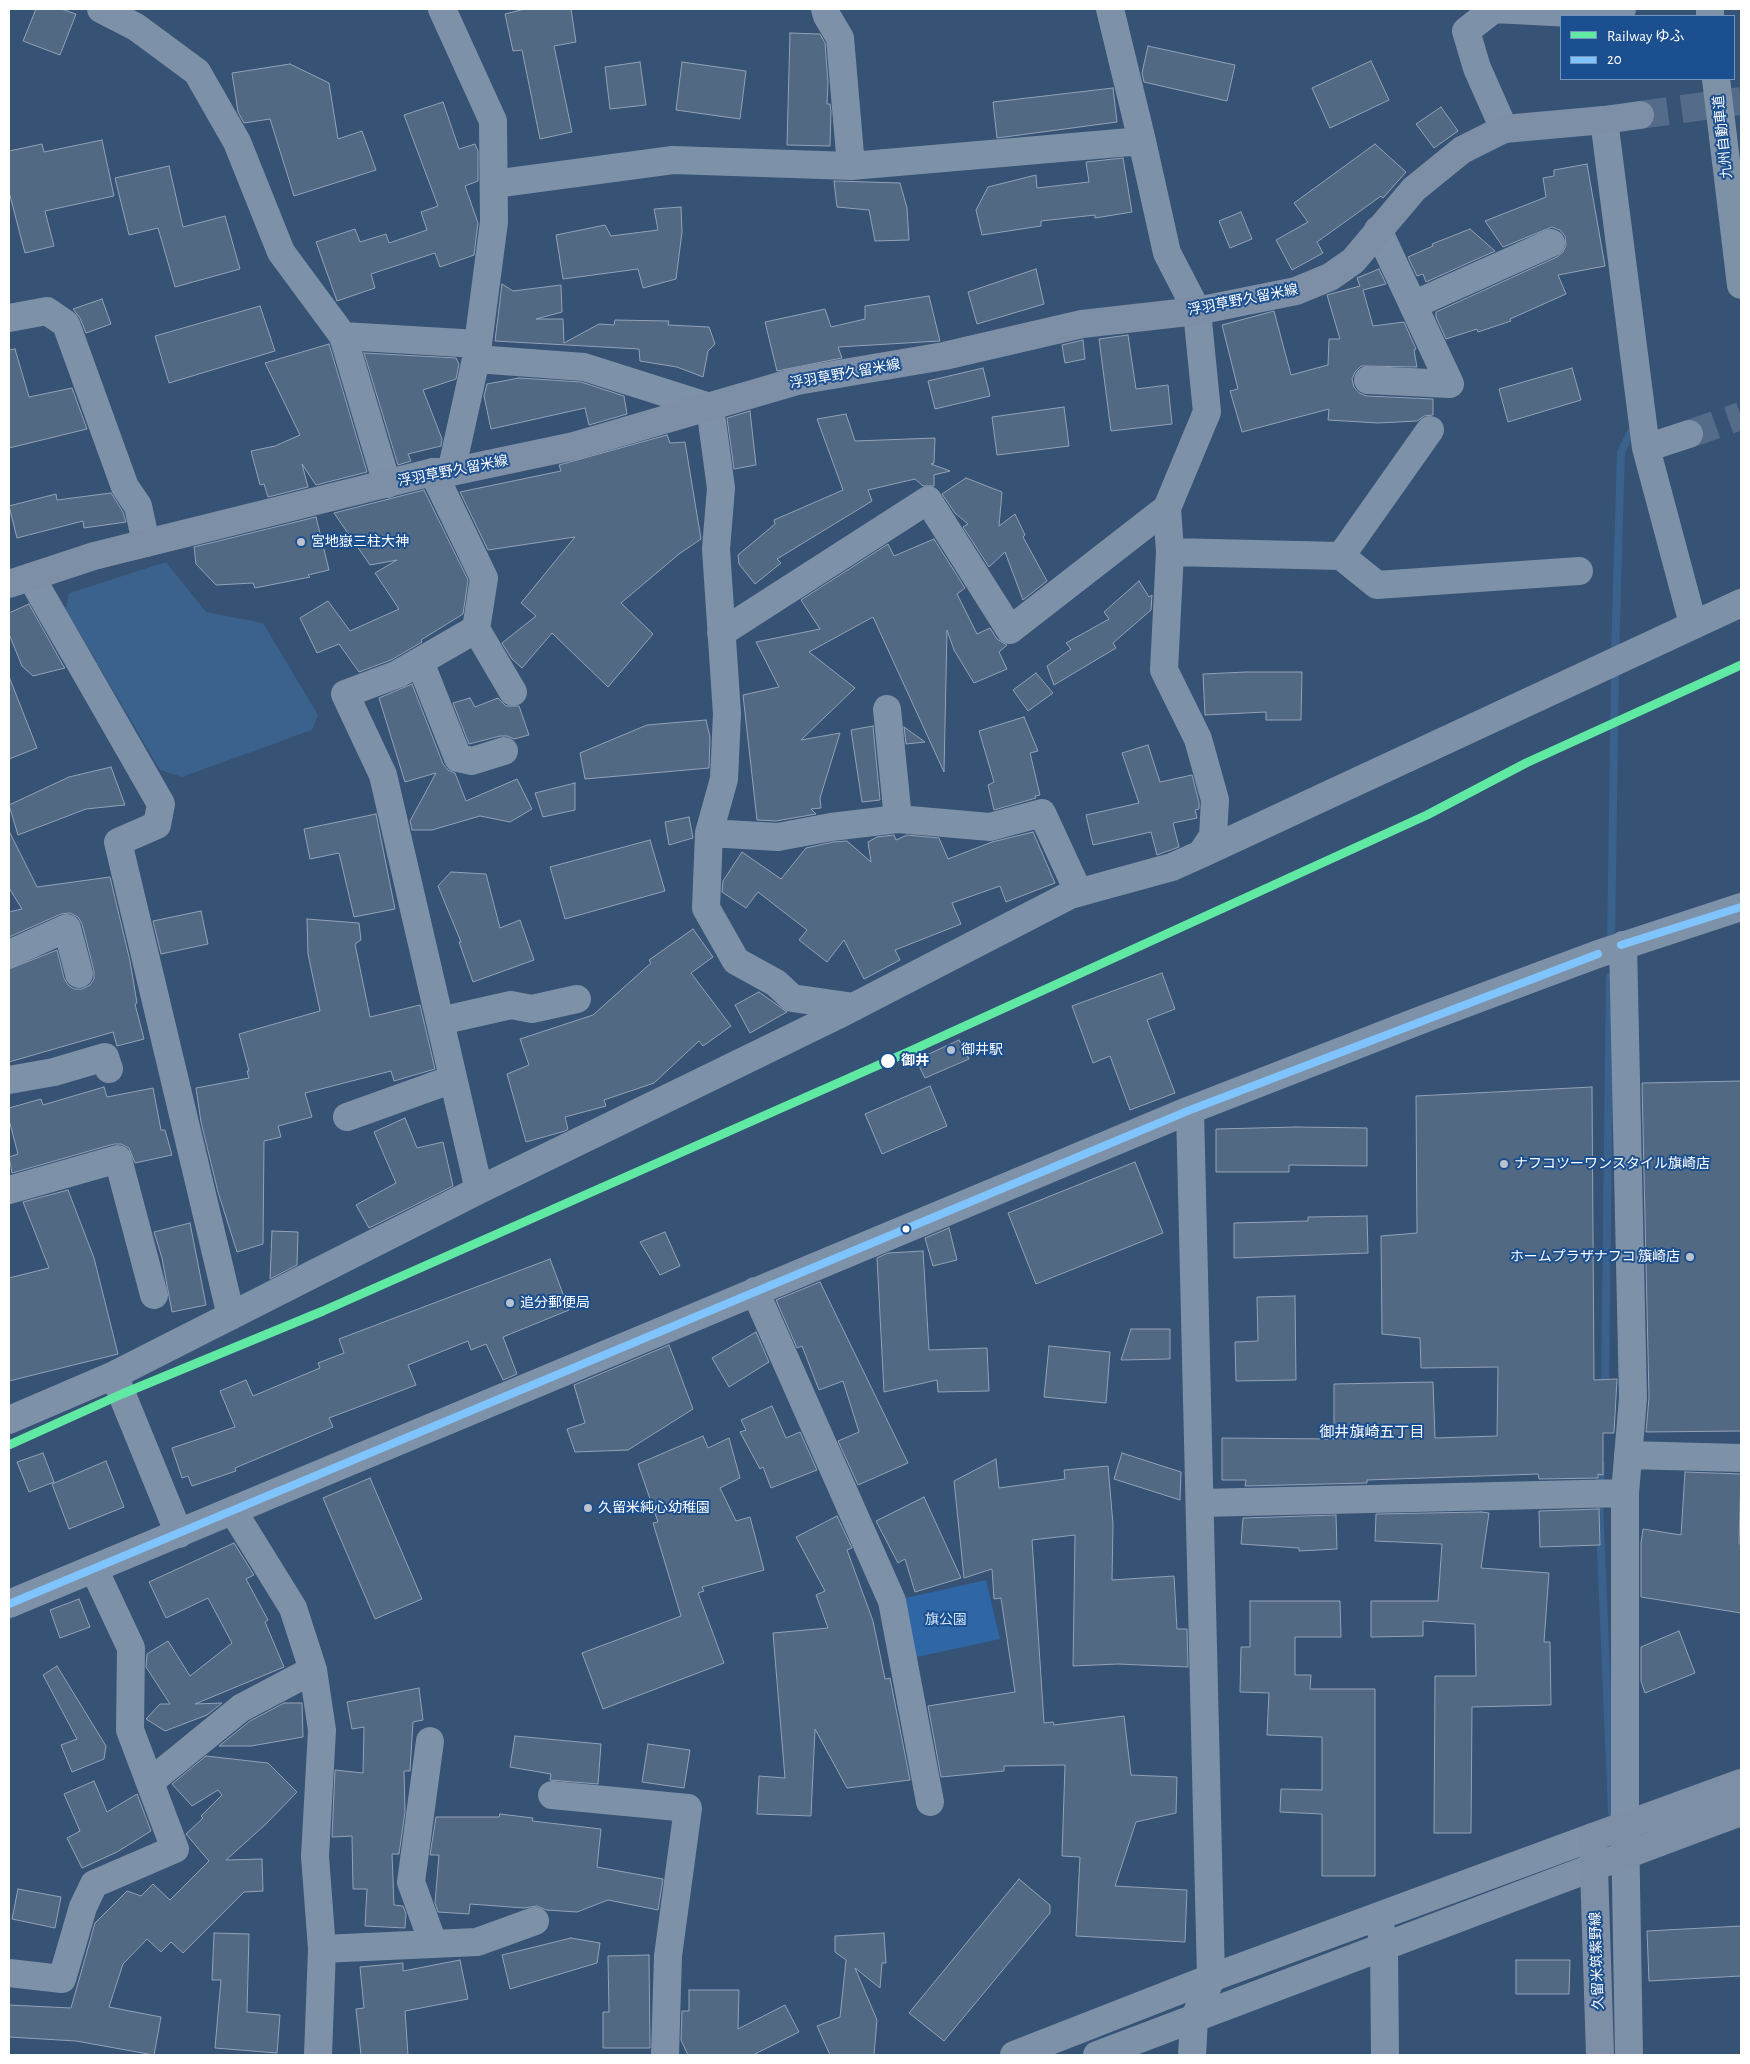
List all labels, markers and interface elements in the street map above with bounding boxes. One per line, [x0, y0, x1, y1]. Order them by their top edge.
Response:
legend [1560, 15, 1735, 80]
text: Railway ゆふ [1607, 29, 1684, 44]
text: 20 [1607, 52, 1622, 67]
street label: 九州自動車道 [1710, 94, 1736, 180]
street label: 浮羽草野久留米線 [1186, 281, 1300, 319]
street label: 浮羽草野久留米線 [788, 356, 902, 392]
street label: 浮羽草野久留米線 [396, 452, 510, 490]
place label: 宮地嶽三柱大神 [311, 534, 409, 550]
marker: 宮地嶽三柱大神 [295, 536, 307, 548]
place label: 御井駅 [961, 1042, 1003, 1058]
marker: 御井駅 [945, 1044, 957, 1056]
marker: 御井 [879, 1052, 897, 1070]
place label: 御井 [901, 1053, 929, 1069]
place label: ナフコツーワンスタイル旗崎店 [1514, 1156, 1710, 1172]
marker: ナフコツーワンスタイル旗崎店 [1498, 1158, 1510, 1170]
unlabelled marker [901, 1224, 911, 1234]
place label: ホームプラザナフコ 籏崎店 [1510, 1249, 1680, 1265]
marker: ホームプラザナフコ 籏崎店 [1684, 1251, 1696, 1263]
place label: 追分郵便局 [520, 1295, 590, 1311]
marker: 追分郵便局 [504, 1297, 516, 1309]
district label: 御井旗崎五丁目 [1320, 1423, 1424, 1441]
place label: 久留米純心幼稚園 [598, 1500, 710, 1516]
marker: 久留米純心幼稚園 [582, 1502, 594, 1514]
park label: 旗公園 [925, 1612, 967, 1628]
street label: 久留米筑紫野線 [1587, 1912, 1607, 2010]

